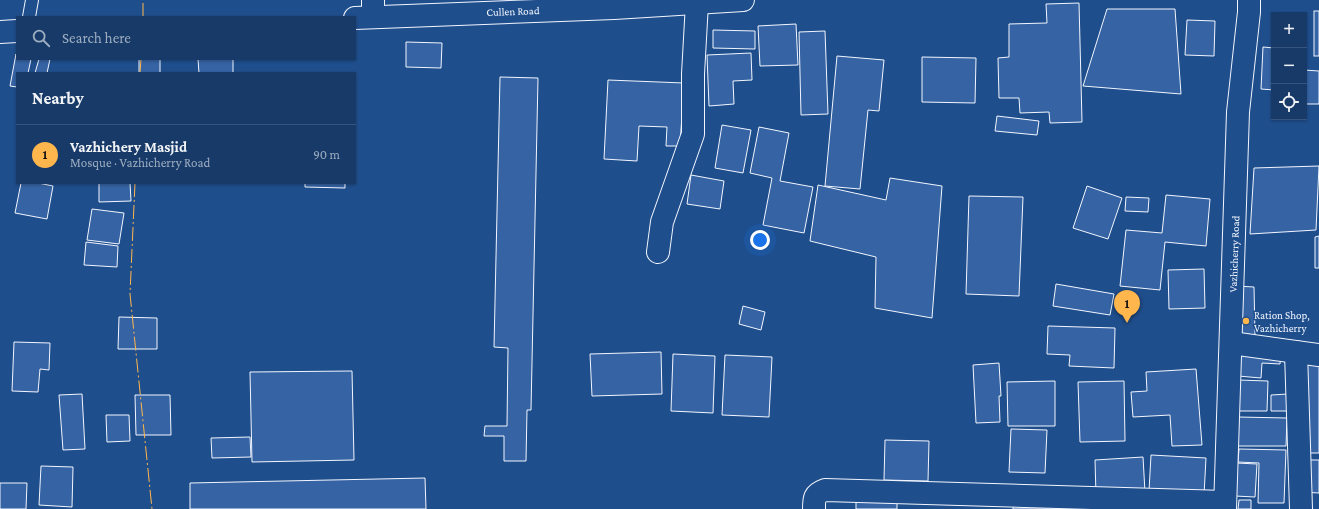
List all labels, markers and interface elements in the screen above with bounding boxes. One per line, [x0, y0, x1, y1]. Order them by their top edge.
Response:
street label: Cullen Road [486, 4, 540, 18]
map controls [1271, 12, 1307, 120]
button: + [1271, 12, 1307, 48]
search box [16, 16, 356, 60]
icon: search [30, 27, 52, 49]
text: Search here [62, 30, 131, 46]
button: − [1271, 48, 1307, 84]
button: locate [1271, 84, 1307, 120]
text: Nearby [32, 89, 84, 108]
text: Vazhichery Masjid [70, 139, 187, 155]
text: 1 [43, 147, 47, 162]
text: 90 m [313, 147, 340, 162]
text: Mosque · Vazhicherry Road [70, 155, 210, 170]
street label: Vazhicherry Road [1227, 215, 1242, 293]
your location [750, 230, 770, 250]
pin: 1 [1114, 290, 1140, 323]
place label: Ration Shop, Vazhicherry [1254, 309, 1310, 335]
marker: Ration Shop, Vazhicherry [1241, 316, 1251, 326]

